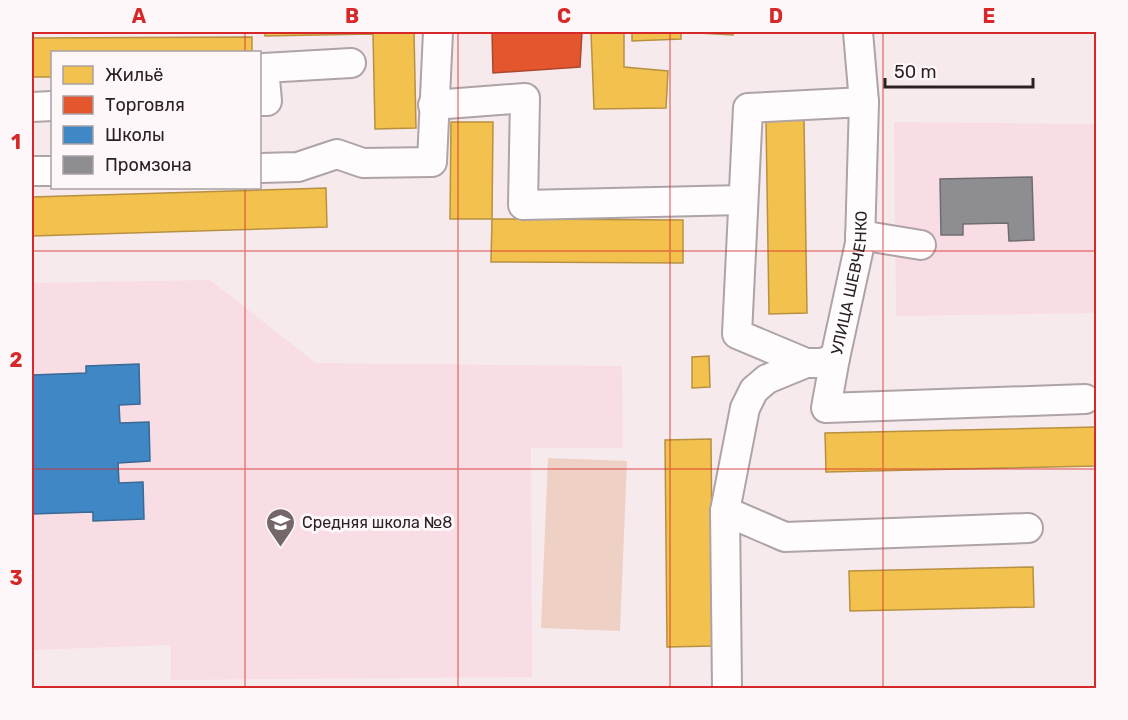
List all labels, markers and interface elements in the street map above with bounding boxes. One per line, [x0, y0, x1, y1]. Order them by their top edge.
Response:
text: A [132, 4, 147, 28]
text: B [345, 4, 359, 28]
text: C [557, 4, 571, 28]
text: D [769, 4, 783, 28]
text: E [983, 4, 995, 28]
legend [51, 51, 261, 189]
scale bar [885, 51, 1034, 89]
text: 50 m [894, 61, 937, 83]
text: Жильё [105, 64, 163, 86]
text: Торговля [105, 94, 185, 116]
text: Школы [105, 124, 165, 146]
text: 1 [11, 130, 21, 154]
text: Промзона [105, 154, 192, 176]
street label: УЛИЦА ШЕВЧЕНКО [827, 210, 871, 357]
text: 2 [10, 348, 23, 372]
school or university icon: Средняя школа №8 [265, 506, 297, 548]
place label: Средняя школа №8 [302, 513, 452, 532]
text: 3 [9, 566, 23, 590]

